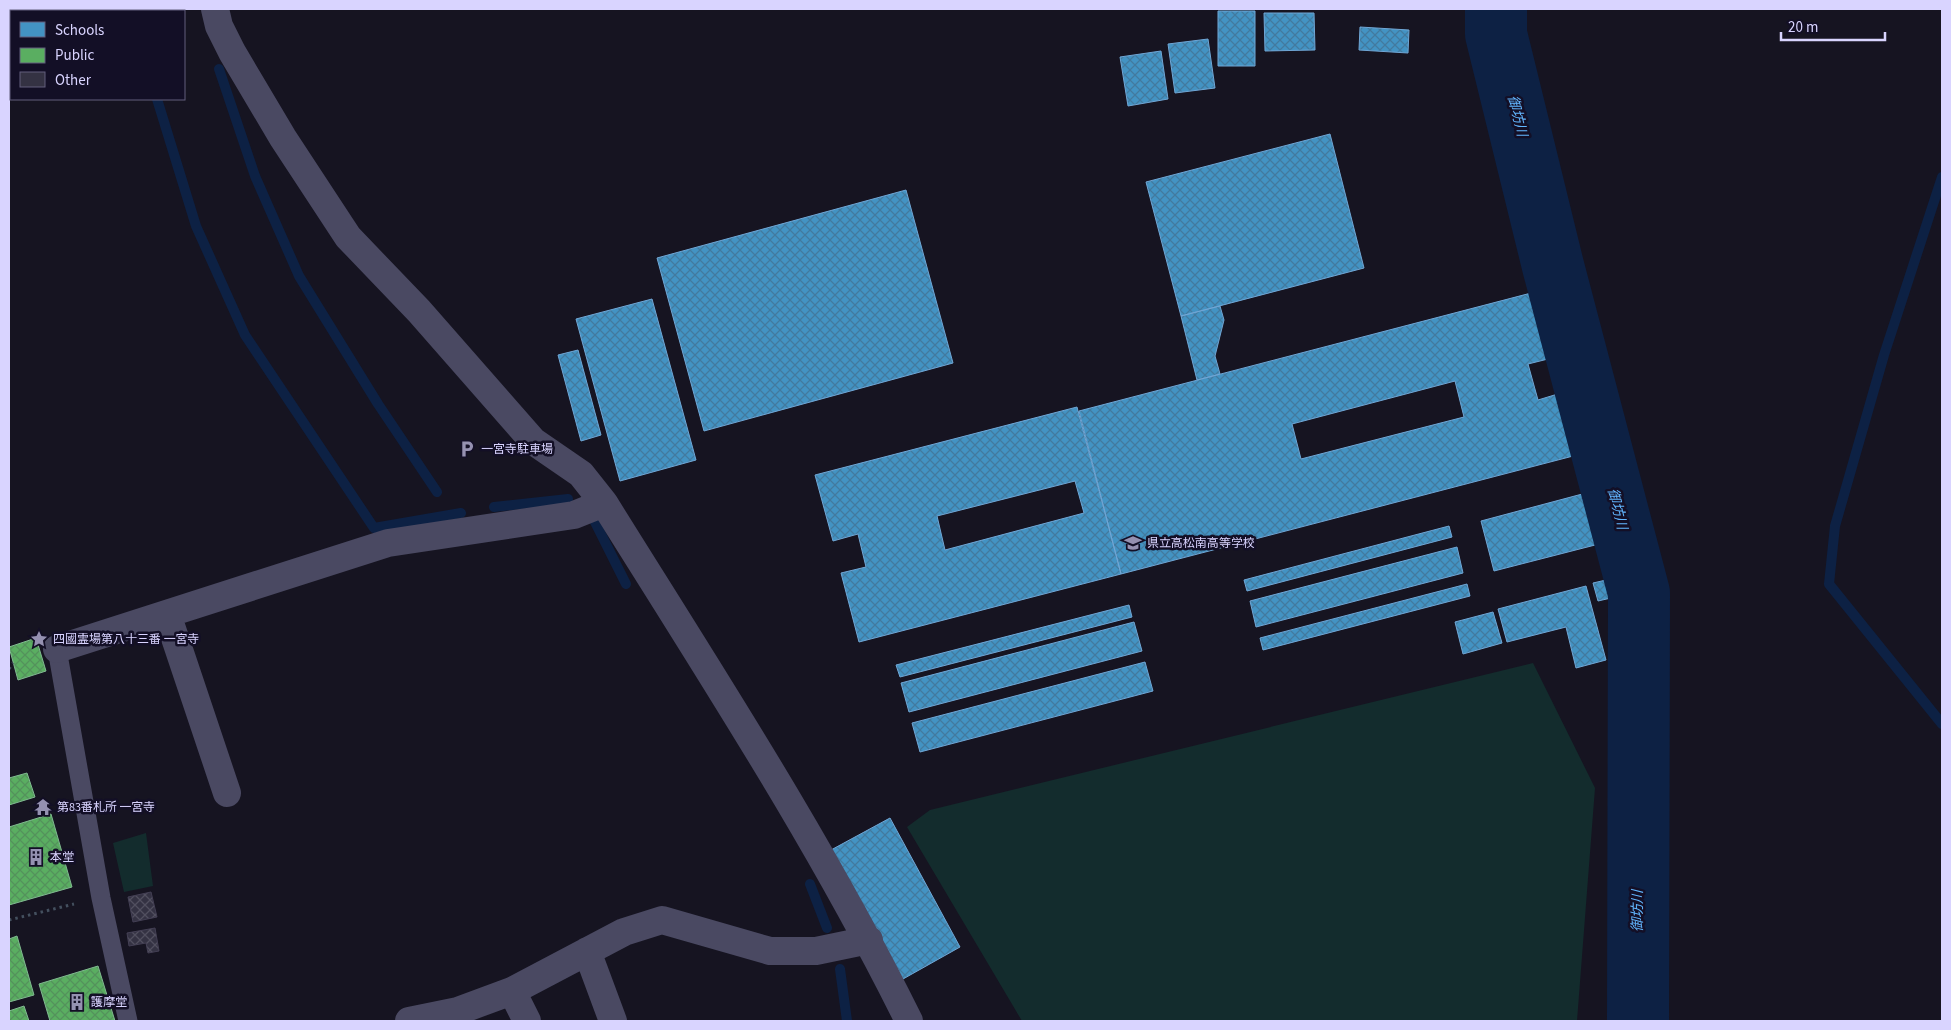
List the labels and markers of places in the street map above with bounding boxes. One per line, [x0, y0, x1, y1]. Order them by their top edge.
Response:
parking icon: 一宮寺駐車場 [457, 439, 477, 459]
place label: 一宮寺駐車場 [481, 441, 553, 458]
school or university icon: 県立高松南高等学校 [1123, 533, 1143, 553]
place label: 県立高松南高等学校 [1147, 535, 1255, 552]
place icon: 四國霊場第八十三番 一宮寺 [29, 629, 49, 649]
place label: 四國霊場第八十三番 一宮寺 [53, 631, 199, 648]
temple icon: 第83番札所 一宮寺 [33, 797, 53, 817]
place label: 第83番札所 一宮寺 [57, 799, 155, 816]
building icon: 本堂 [26, 847, 46, 867]
place label: 本堂 [50, 849, 74, 866]
building icon: 護摩堂 [67, 992, 87, 1012]
place label: 護摩堂 [91, 994, 127, 1011]

